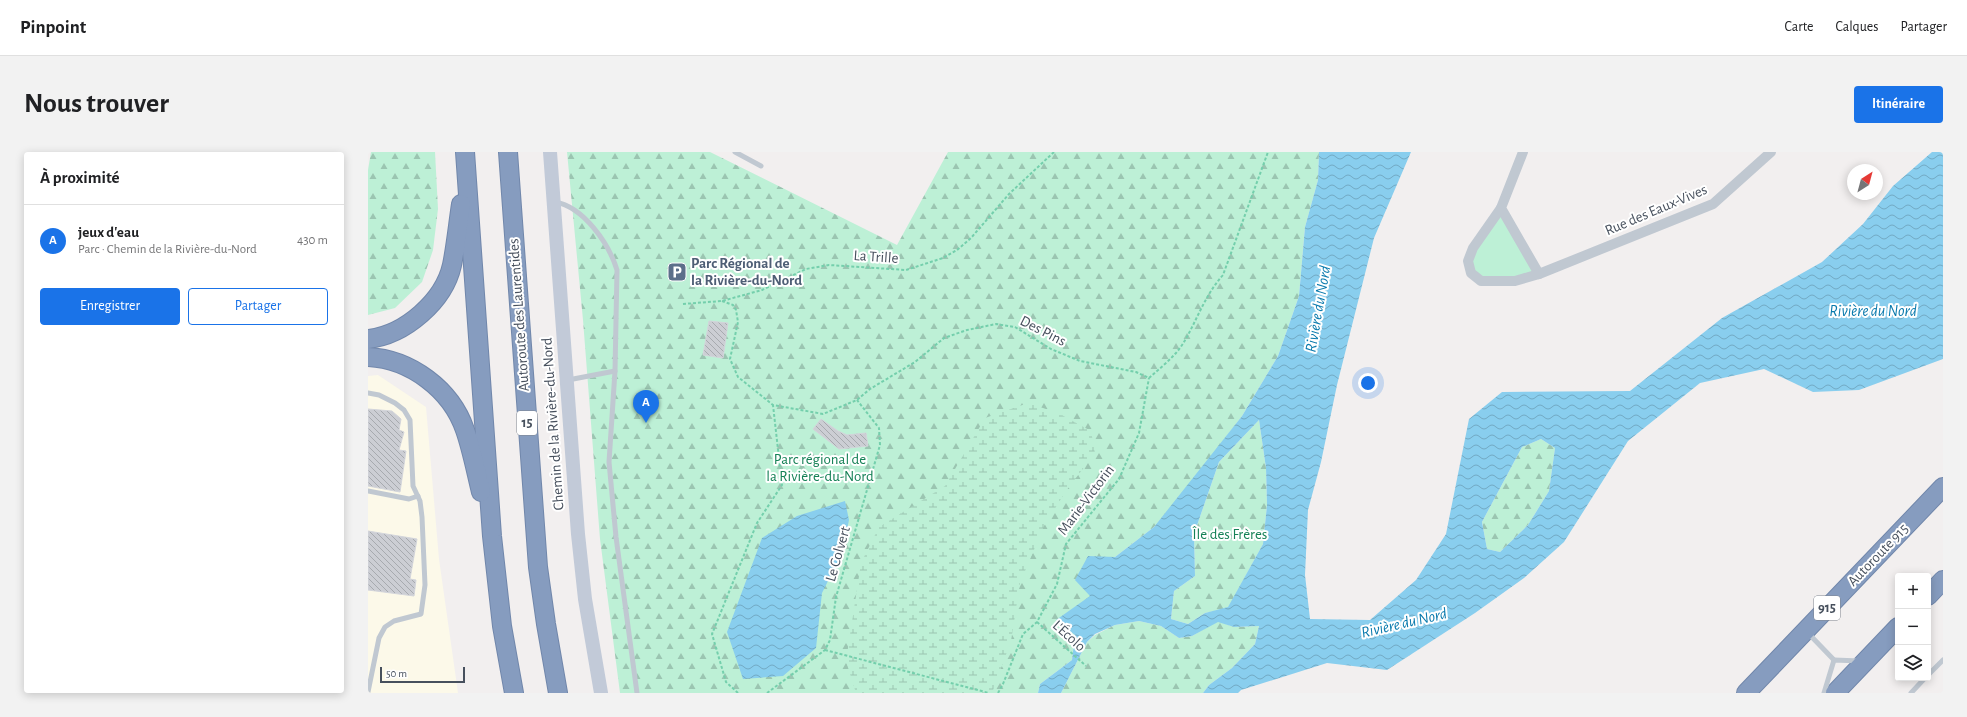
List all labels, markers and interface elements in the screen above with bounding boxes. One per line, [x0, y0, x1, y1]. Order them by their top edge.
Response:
text: Pinpoint [20, 18, 86, 37]
text: Carte [1785, 20, 1813, 34]
text: Calques [1835, 20, 1879, 34]
text: Partager [1901, 20, 1947, 34]
button: Itinéraire [1854, 86, 1943, 123]
text: Nous trouver [24, 90, 169, 118]
north arrow [1847, 164, 1883, 200]
text: À proximité [40, 169, 120, 186]
street label: Rue des Eaux-Vives [1603, 182, 1709, 238]
text: jeux d'eau [78, 225, 139, 240]
text: A [49, 234, 57, 247]
text: 430 m [297, 234, 328, 247]
street label: Autoroute des Laurentides [506, 238, 532, 392]
text: Parc · Chemin de la Rivière-du-Nord [78, 243, 257, 256]
street label: La Trille [853, 248, 899, 266]
place label: Parc Régional de la Rivière-du-Nord [691, 256, 802, 288]
parking icon: Parc Régional de la Rivière-du-Nord [666, 261, 688, 283]
water label: Rivière du Nord [1303, 265, 1333, 353]
button: Enregistrer [40, 288, 180, 325]
button: Partager [188, 288, 328, 325]
water label: Rivière du Nord [1829, 303, 1917, 319]
street label: Des Pins [1018, 313, 1068, 349]
street label: Chemin de la Rivière-du-Nord [539, 337, 567, 511]
your location [1358, 373, 1378, 393]
pin: A [633, 390, 659, 423]
road number: 15 [517, 411, 537, 435]
park label: Parc régional de la Rivière-du-Nord [766, 452, 874, 484]
street label: Marie-Victorin [1055, 462, 1117, 538]
street label: Autoroute 915 [1845, 521, 1911, 589]
street label: Le Colvert [823, 524, 853, 583]
park label: Île des Frères [1193, 526, 1267, 542]
map controls [1895, 573, 1931, 681]
button: + [1895, 573, 1931, 609]
road number: 915 [1814, 596, 1840, 620]
water label: Rivière du Nord [1360, 605, 1448, 641]
button: − [1895, 609, 1931, 645]
street label: L'Écolo [1050, 616, 1090, 654]
button: layers [1895, 645, 1931, 681]
scale bar [380, 665, 465, 684]
text: 50 m [386, 668, 407, 679]

